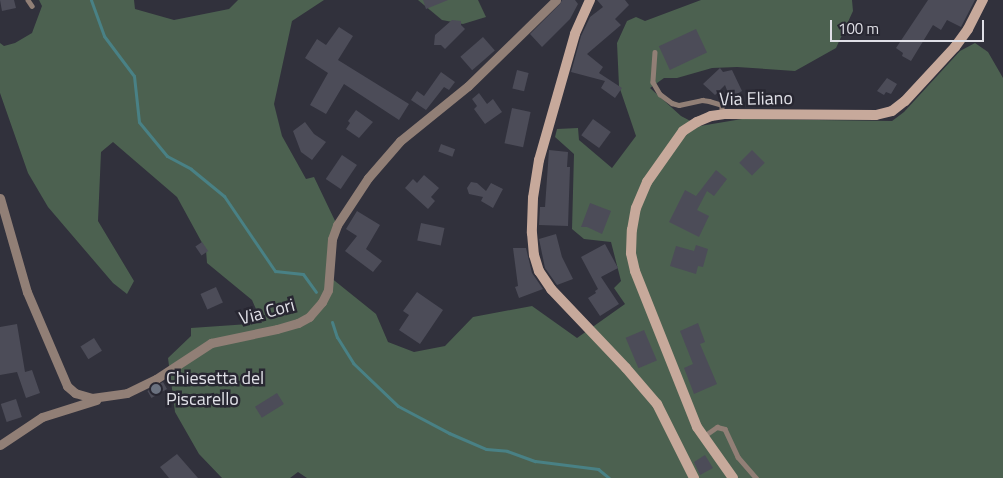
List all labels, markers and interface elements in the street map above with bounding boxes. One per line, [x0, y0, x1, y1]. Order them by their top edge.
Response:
scale bar [833, 10, 987, 42]
text: 100 m [838, 17, 879, 40]
street label: Via Eliano [719, 88, 793, 110]
street label: Via Cori [237, 294, 297, 330]
place label: Chiesetta del Piscarello [166, 368, 264, 410]
marker: Chiesetta del Piscarello [150, 383, 162, 395]

